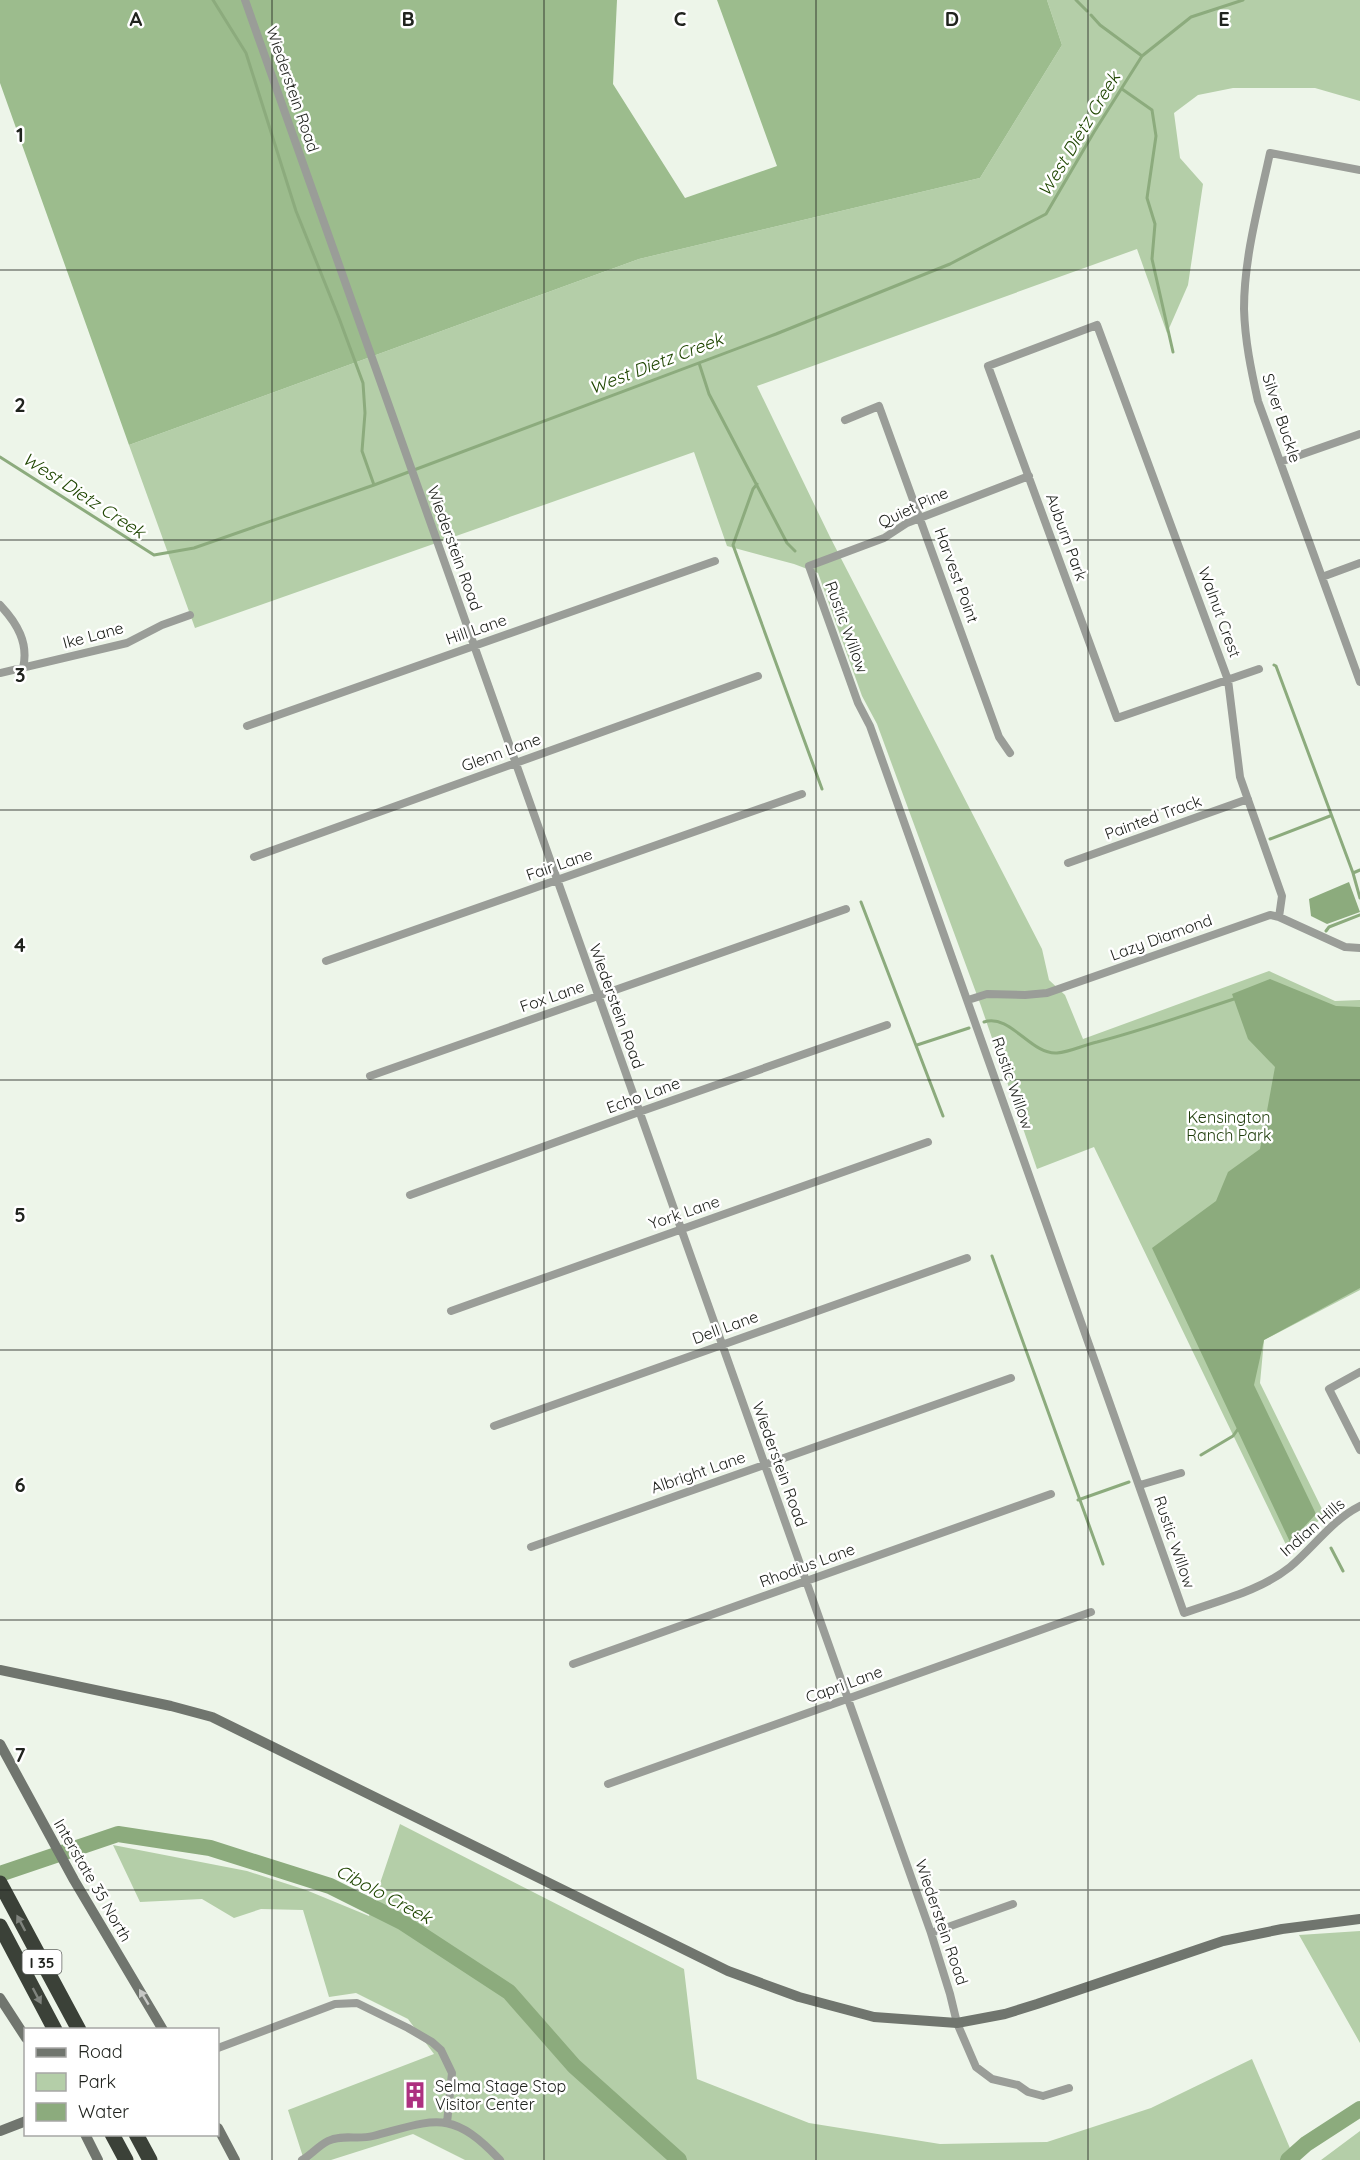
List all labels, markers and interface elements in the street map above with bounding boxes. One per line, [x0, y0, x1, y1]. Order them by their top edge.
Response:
text: A [130, 6, 143, 31]
text: B [401, 6, 415, 31]
text: C [674, 6, 687, 31]
text: D [945, 6, 959, 31]
text: E [1218, 6, 1230, 31]
street label: Wiederstein Road [262, 24, 324, 154]
water label: West Dietz Creek [1033, 66, 1126, 201]
text: 1 [16, 122, 24, 147]
water label: West Dietz Creek [586, 326, 727, 399]
street label: Silver Buckle [1258, 371, 1306, 465]
text: 2 [14, 392, 26, 417]
water label: West Dietz Creek [18, 447, 151, 544]
street label: Quiet Pine [875, 482, 951, 532]
street label: Wiederstein Road [423, 483, 487, 613]
street label: Auburn Park [1042, 490, 1092, 584]
street label: Harvest Point [930, 525, 984, 625]
street label: Walnut Crest [1194, 564, 1246, 660]
street label: Rustic Willow [821, 578, 873, 676]
street label: Hill Lane [443, 609, 509, 649]
street label: Ike Lane [60, 617, 126, 653]
text: 3 [15, 662, 25, 687]
street label: Glenn Lane [459, 728, 543, 776]
street label: Painted Track [1102, 790, 1204, 844]
street label: Fair Lane [523, 843, 595, 885]
street label: Lazy Diamond [1107, 909, 1215, 965]
text: 4 [14, 932, 26, 957]
street label: Wiederstein Road [585, 941, 649, 1071]
street label: Fox Lane [517, 976, 587, 1016]
street label: Rustic Willow [988, 1034, 1038, 1132]
street label: Echo Lane [603, 1072, 683, 1118]
park label: Kensington Ranch Park [1186, 1107, 1272, 1145]
street label: York Lane [646, 1191, 722, 1233]
text: 5 [14, 1202, 26, 1227]
street label: Dell Lane [689, 1306, 761, 1348]
street label: Wiederstein Road [748, 1399, 812, 1529]
street label: Albright Lane [648, 1446, 748, 1498]
text: 6 [14, 1472, 26, 1497]
street label: Rustic Willow [1150, 1493, 1200, 1591]
street label: Indian Hills [1275, 1493, 1349, 1561]
street label: Rhodius Lane [757, 1538, 857, 1592]
street label: Capri Lane [803, 1661, 885, 1707]
text: 7 [15, 1742, 26, 1767]
street label: Interstate 35 North [50, 1815, 136, 1945]
street label: Wiederstein Road [911, 1857, 973, 1987]
water label: Cibolo Creek [332, 1859, 437, 1930]
one-way arrow [16, 1914, 26, 1931]
road number: I 35 [22, 1950, 62, 1974]
one-way arrow [32, 1988, 42, 2005]
one-way arrow [138, 1989, 149, 2005]
legend [24, 2028, 219, 2136]
text: Road [78, 2040, 123, 2063]
text: Park [78, 2070, 116, 2093]
place label: Selma Stage Stop Visitor Center [435, 2076, 566, 2114]
building icon: Selma Stage Stop Visitor Center [400, 2080, 430, 2110]
text: Water [78, 2100, 129, 2123]

